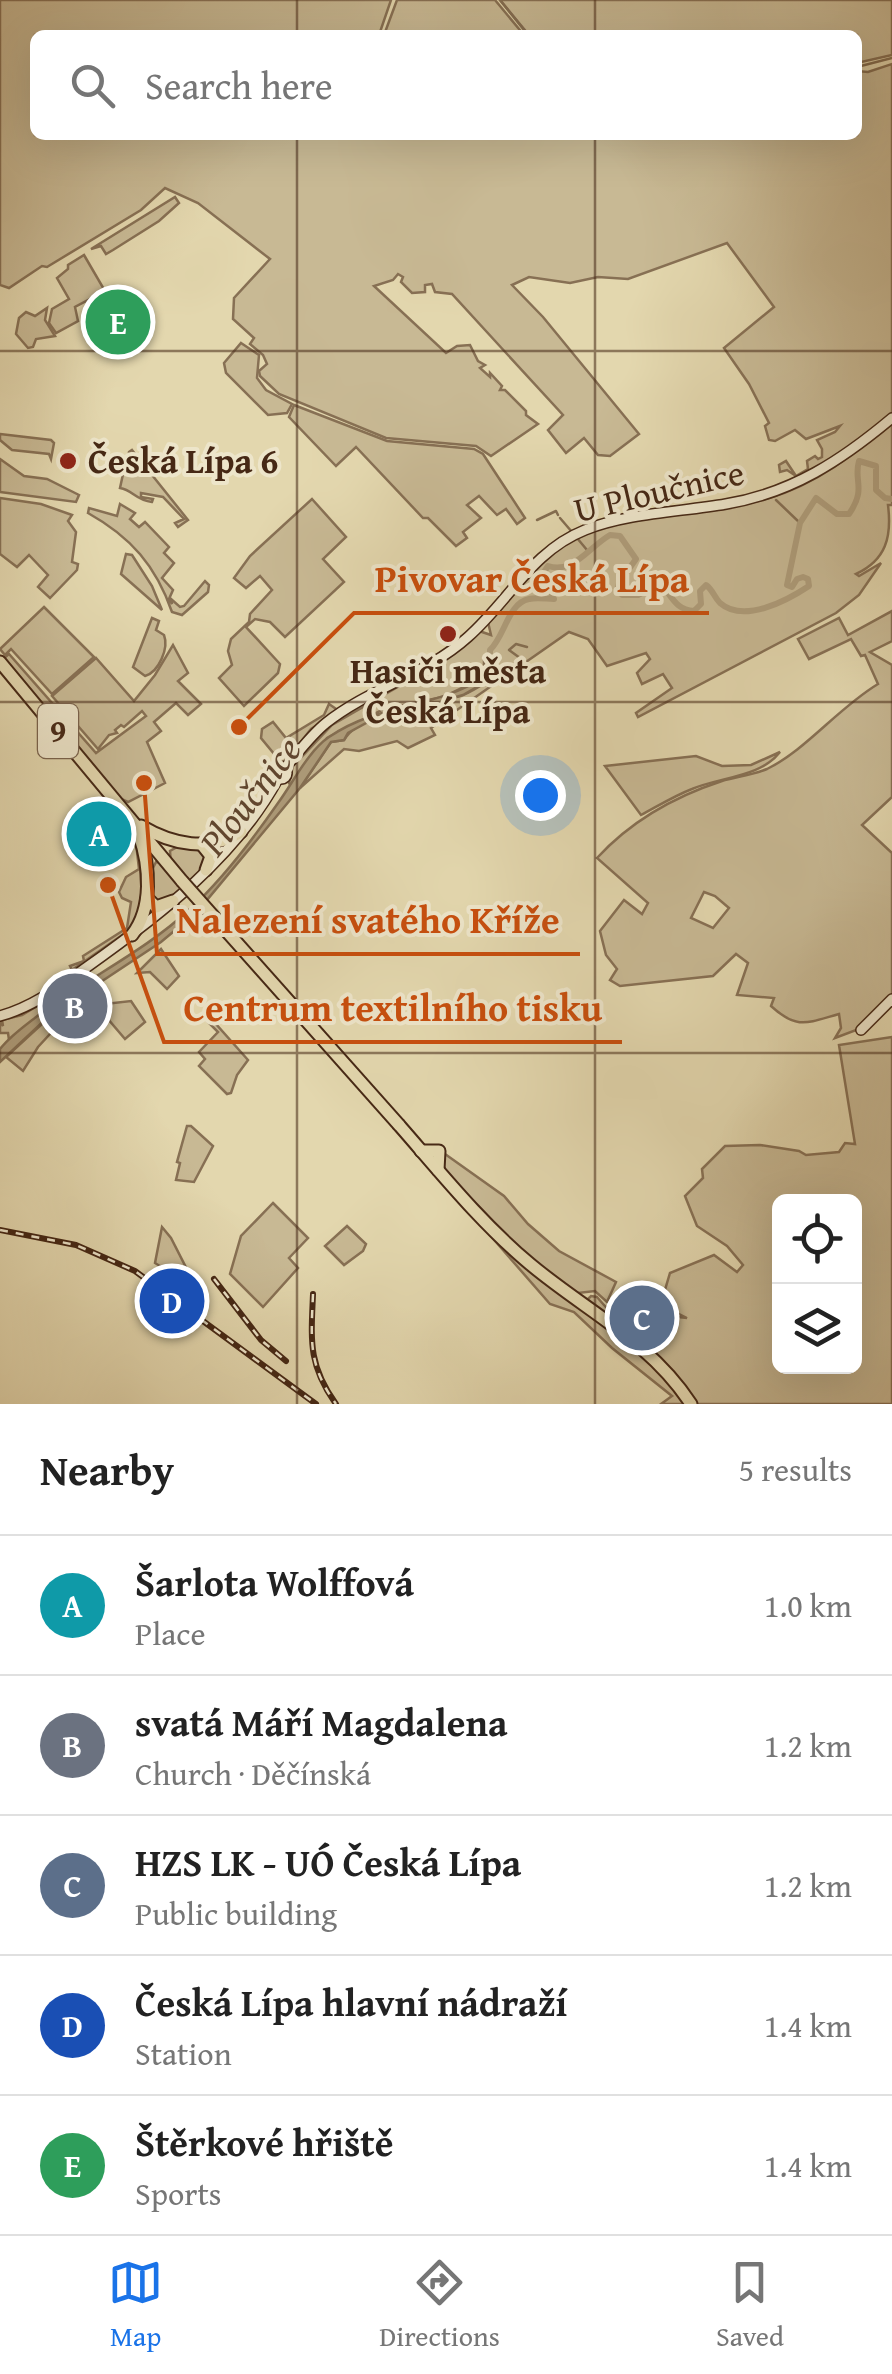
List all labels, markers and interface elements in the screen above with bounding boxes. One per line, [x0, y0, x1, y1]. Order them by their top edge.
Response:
search box [30, 30, 862, 140]
text: Search here [145, 57, 333, 113]
icon: search [65, 58, 120, 113]
pin: E [86, 284, 150, 360]
place label: Česká Lípa 6 [88, 435, 278, 486]
street label: U Ploučnice [569, 446, 749, 535]
marker: Česká Lípa 6 [57, 450, 79, 472]
callout: Pivovar Česká Lípa [354, 545, 709, 613]
text: Pivovar Česká Lípa [375, 550, 690, 606]
marker: Hasiči města Česká Lípa [437, 623, 459, 645]
place label: Hasiči města Česká Lípa [350, 645, 546, 736]
road number: 9 [38, 704, 78, 758]
water label: Ploučnice [184, 724, 314, 868]
your location [515, 770, 566, 821]
pin: A [66, 796, 132, 872]
callout: Nalezení svatého Kříže [157, 886, 580, 954]
text: Nalezení svatého Kříže [176, 891, 560, 947]
pin: B [42, 968, 108, 1044]
callout: Centrum textilního tisku [164, 974, 622, 1042]
text: Centrum textilního tisku [184, 979, 603, 1035]
map controls [772, 1194, 862, 1374]
button: locate [772, 1194, 862, 1284]
pin: D [140, 1264, 204, 1338]
pin: C [610, 1280, 674, 1356]
button: layers [772, 1284, 862, 1374]
text: Nearby [40, 1439, 174, 1500]
text: 5 results [739, 1446, 852, 1493]
text: Šarlota Wolffová [135, 1554, 414, 1610]
text: A [62, 1582, 83, 1629]
text: 1.0 km [764, 1582, 852, 1629]
text: Place [135, 1610, 206, 1657]
text: svatá Máří Magdalena [135, 1694, 507, 1750]
text: B [63, 1722, 82, 1769]
text: 1.2 km [764, 1722, 852, 1769]
text: Church · Děčínská [135, 1750, 371, 1797]
text: HZS LK - UÓ Česká Lípa [135, 1834, 521, 1890]
text: C [63, 1862, 82, 1909]
text: 1.2 km [764, 1862, 852, 1909]
text: Public building [135, 1890, 337, 1937]
text: Česká Lípa hlavní nádraží [135, 1974, 567, 2030]
text: D [62, 2002, 83, 2049]
text: 1.4 km [764, 2002, 852, 2049]
text: Station [135, 2030, 232, 2077]
text: Štěrkové hřiště [135, 2114, 393, 2170]
text: E [64, 2142, 81, 2189]
text: 1.4 km [764, 2142, 852, 2189]
text: Sports [135, 2170, 221, 2217]
tab: Map [108, 2255, 163, 2356]
tab: Directions [379, 2255, 500, 2356]
tab: Saved [716, 2255, 784, 2356]

